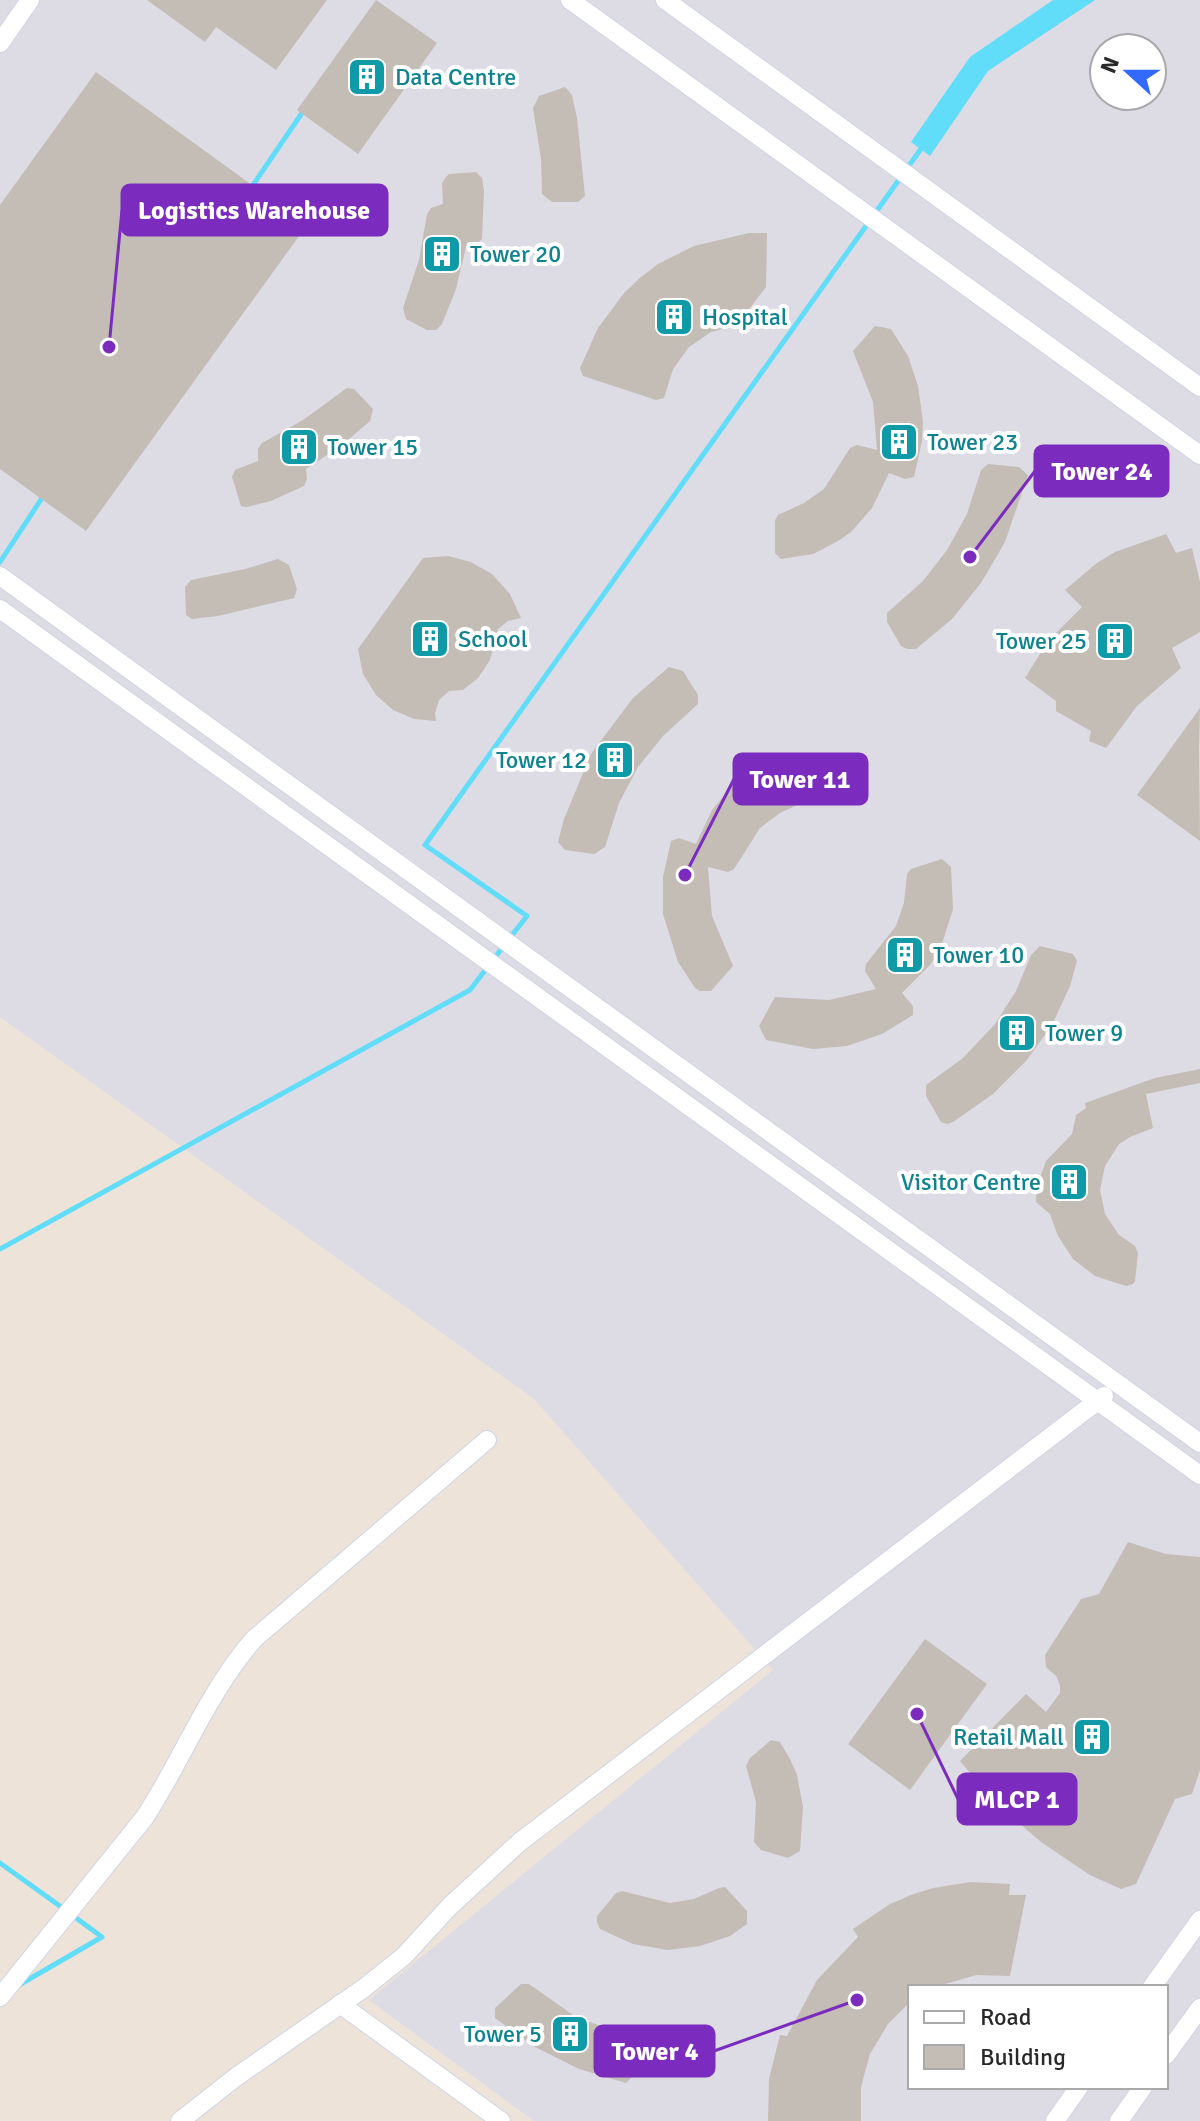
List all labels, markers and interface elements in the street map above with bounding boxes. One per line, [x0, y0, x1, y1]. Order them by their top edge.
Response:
north arrow [1088, 32, 1168, 112]
text: N [1094, 53, 1125, 77]
building icon: Data Centre [346, 56, 388, 98]
place label: Data Centre [395, 62, 516, 92]
callout: Logistics Warehouse [122, 185, 387, 235]
text: Logistics Warehouse [138, 195, 370, 227]
building icon: Tower 20 [421, 233, 463, 275]
place label: Tower 20 [470, 239, 561, 269]
building icon: Hospital [653, 296, 695, 338]
place label: Hospital [702, 302, 788, 332]
building icon: Tower 23 [878, 421, 920, 463]
building icon: Tower 15 [278, 426, 320, 468]
place label: Tower 23 [927, 427, 1018, 457]
place label: Tower 15 [327, 432, 418, 462]
callout: Tower 24 [1035, 446, 1168, 496]
text: Tower 24 [1051, 456, 1153, 488]
building icon: School [409, 618, 451, 660]
building icon: Tower 25 [1094, 620, 1136, 662]
place label: School [458, 624, 528, 654]
place label: Tower 25 [996, 626, 1087, 656]
building icon: Tower 12 [594, 739, 636, 781]
place label: Tower 12 [496, 745, 587, 775]
callout: Tower 11 [734, 754, 867, 804]
text: Tower 11 [749, 764, 851, 796]
building icon: Tower 10 [884, 934, 926, 976]
place label: Tower 10 [933, 940, 1024, 970]
building icon: Tower 9 [996, 1012, 1038, 1054]
place label: Tower 9 [1045, 1018, 1123, 1048]
building icon: Visitor Centre [1048, 1161, 1090, 1203]
place label: Visitor Centre [901, 1167, 1041, 1197]
building icon: Retail Mall [1071, 1716, 1113, 1758]
place label: Retail Mall [953, 1722, 1064, 1752]
callout: MLCP 1 [958, 1774, 1076, 1824]
text: MLCP 1 [974, 1784, 1060, 1816]
legend [908, 1985, 1168, 2089]
text: Road [980, 2002, 1031, 2032]
building icon: Tower 5 [549, 2013, 591, 2055]
place label: Tower 5 [464, 2019, 542, 2049]
callout: Tower 4 [595, 2026, 714, 2076]
text: Tower 4 [612, 2036, 698, 2068]
text: Building [980, 2042, 1066, 2072]

